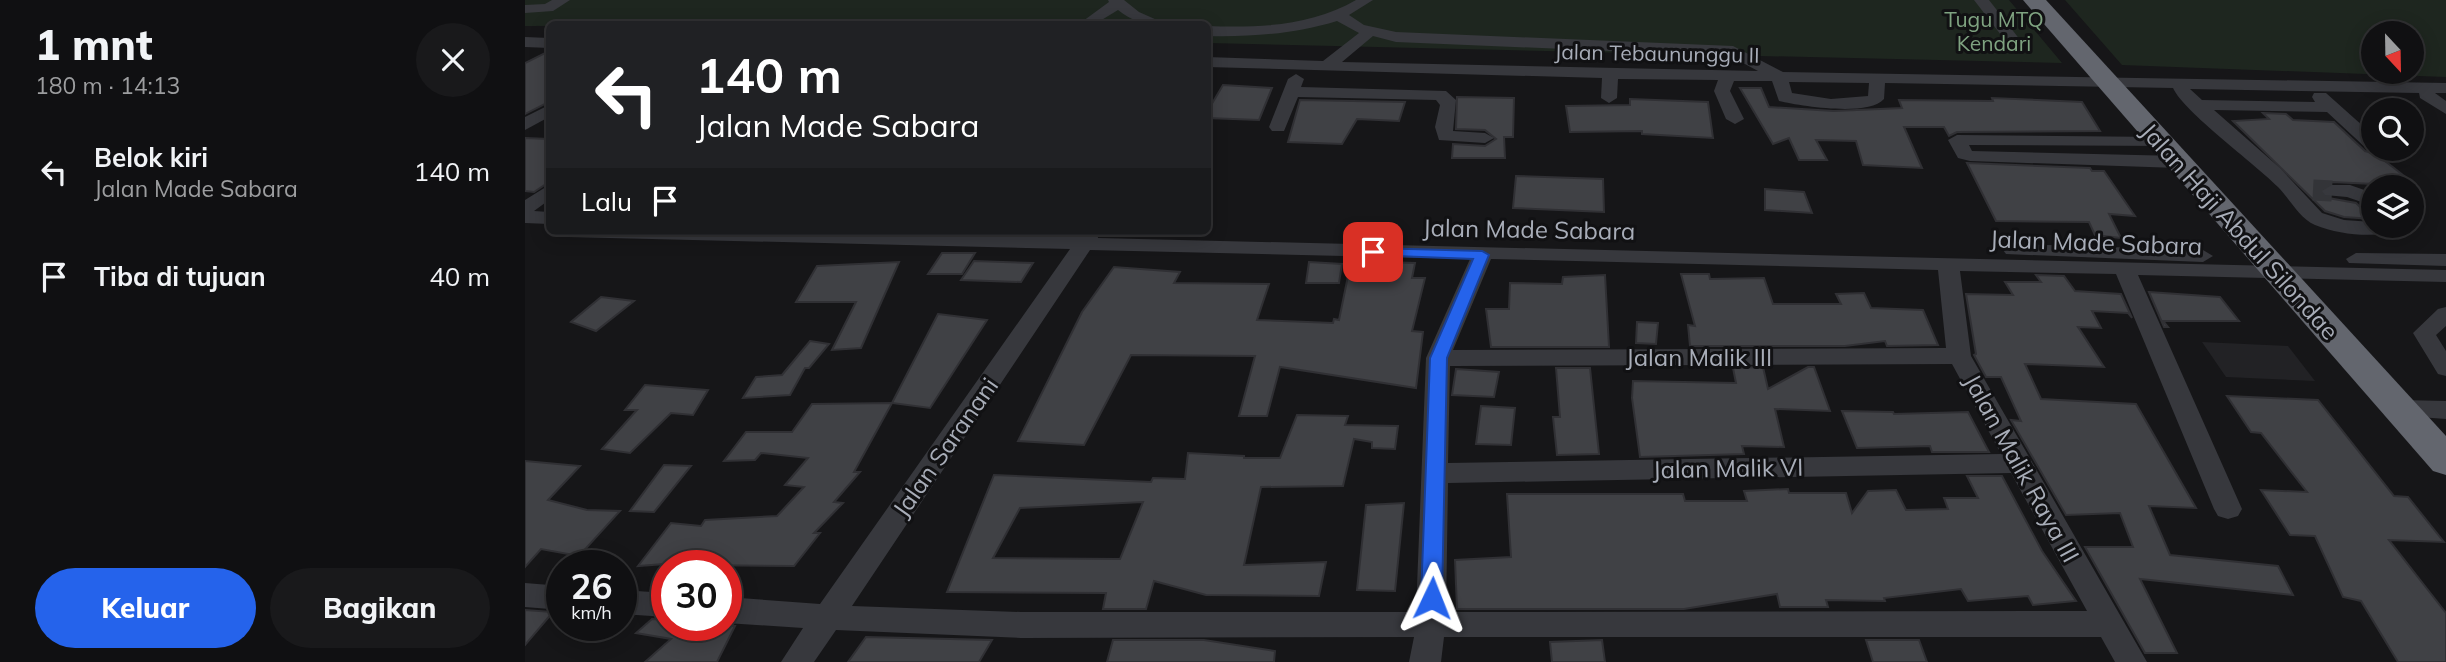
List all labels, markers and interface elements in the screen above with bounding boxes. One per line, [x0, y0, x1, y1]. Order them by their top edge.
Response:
park label: Tugu MTQ Kendari [1944, 6, 2044, 56]
text: 1 mnt [35, 18, 153, 71]
north arrow [2361, 21, 2424, 84]
map controls [2361, 21, 2424, 238]
button: close [416, 23, 490, 97]
street label: Jalan Tebaununggu II [1554, 38, 1760, 68]
text: 140 m [696, 44, 842, 105]
icon: left [581, 49, 672, 140]
text: 180 m · 14:13 [35, 71, 180, 100]
button: search [2361, 98, 2424, 161]
text: Jalan Made Sabara [696, 105, 979, 145]
street label: Jalan Haji Abdul Silondae [2135, 116, 2345, 346]
text: Belok kiri [94, 141, 208, 174]
icon: left [35, 153, 73, 191]
text: 140 m [414, 155, 490, 188]
text: Jalan Made Sabara [94, 174, 298, 203]
button: layers [2361, 175, 2424, 238]
icon: arrive [646, 182, 684, 220]
text: Lalu [581, 185, 632, 218]
street label: Jalan Made Sabara [1422, 212, 1636, 246]
pin [1343, 222, 1403, 282]
street label: Jalan Made Sabara [1989, 223, 2203, 261]
icon: arrive [1354, 233, 1392, 271]
icon: arrive [35, 258, 73, 296]
text: Tiba di tujuan [94, 260, 266, 293]
text: 40 m [429, 260, 490, 293]
street label: Jalan Malik III [1626, 342, 1772, 372]
street label: Jalan Malik Raya III [1958, 369, 2086, 567]
street label: Jalan Saranani [886, 372, 1004, 522]
street label: Jalan Malik VI [1652, 452, 1804, 484]
speed limit sign: 30 [651, 550, 742, 641]
position arrow [1395, 561, 1469, 635]
text: 26 [570, 564, 613, 608]
button: Keluar [35, 568, 256, 648]
button: Bagikan [270, 568, 490, 648]
text: km/h [571, 601, 612, 624]

